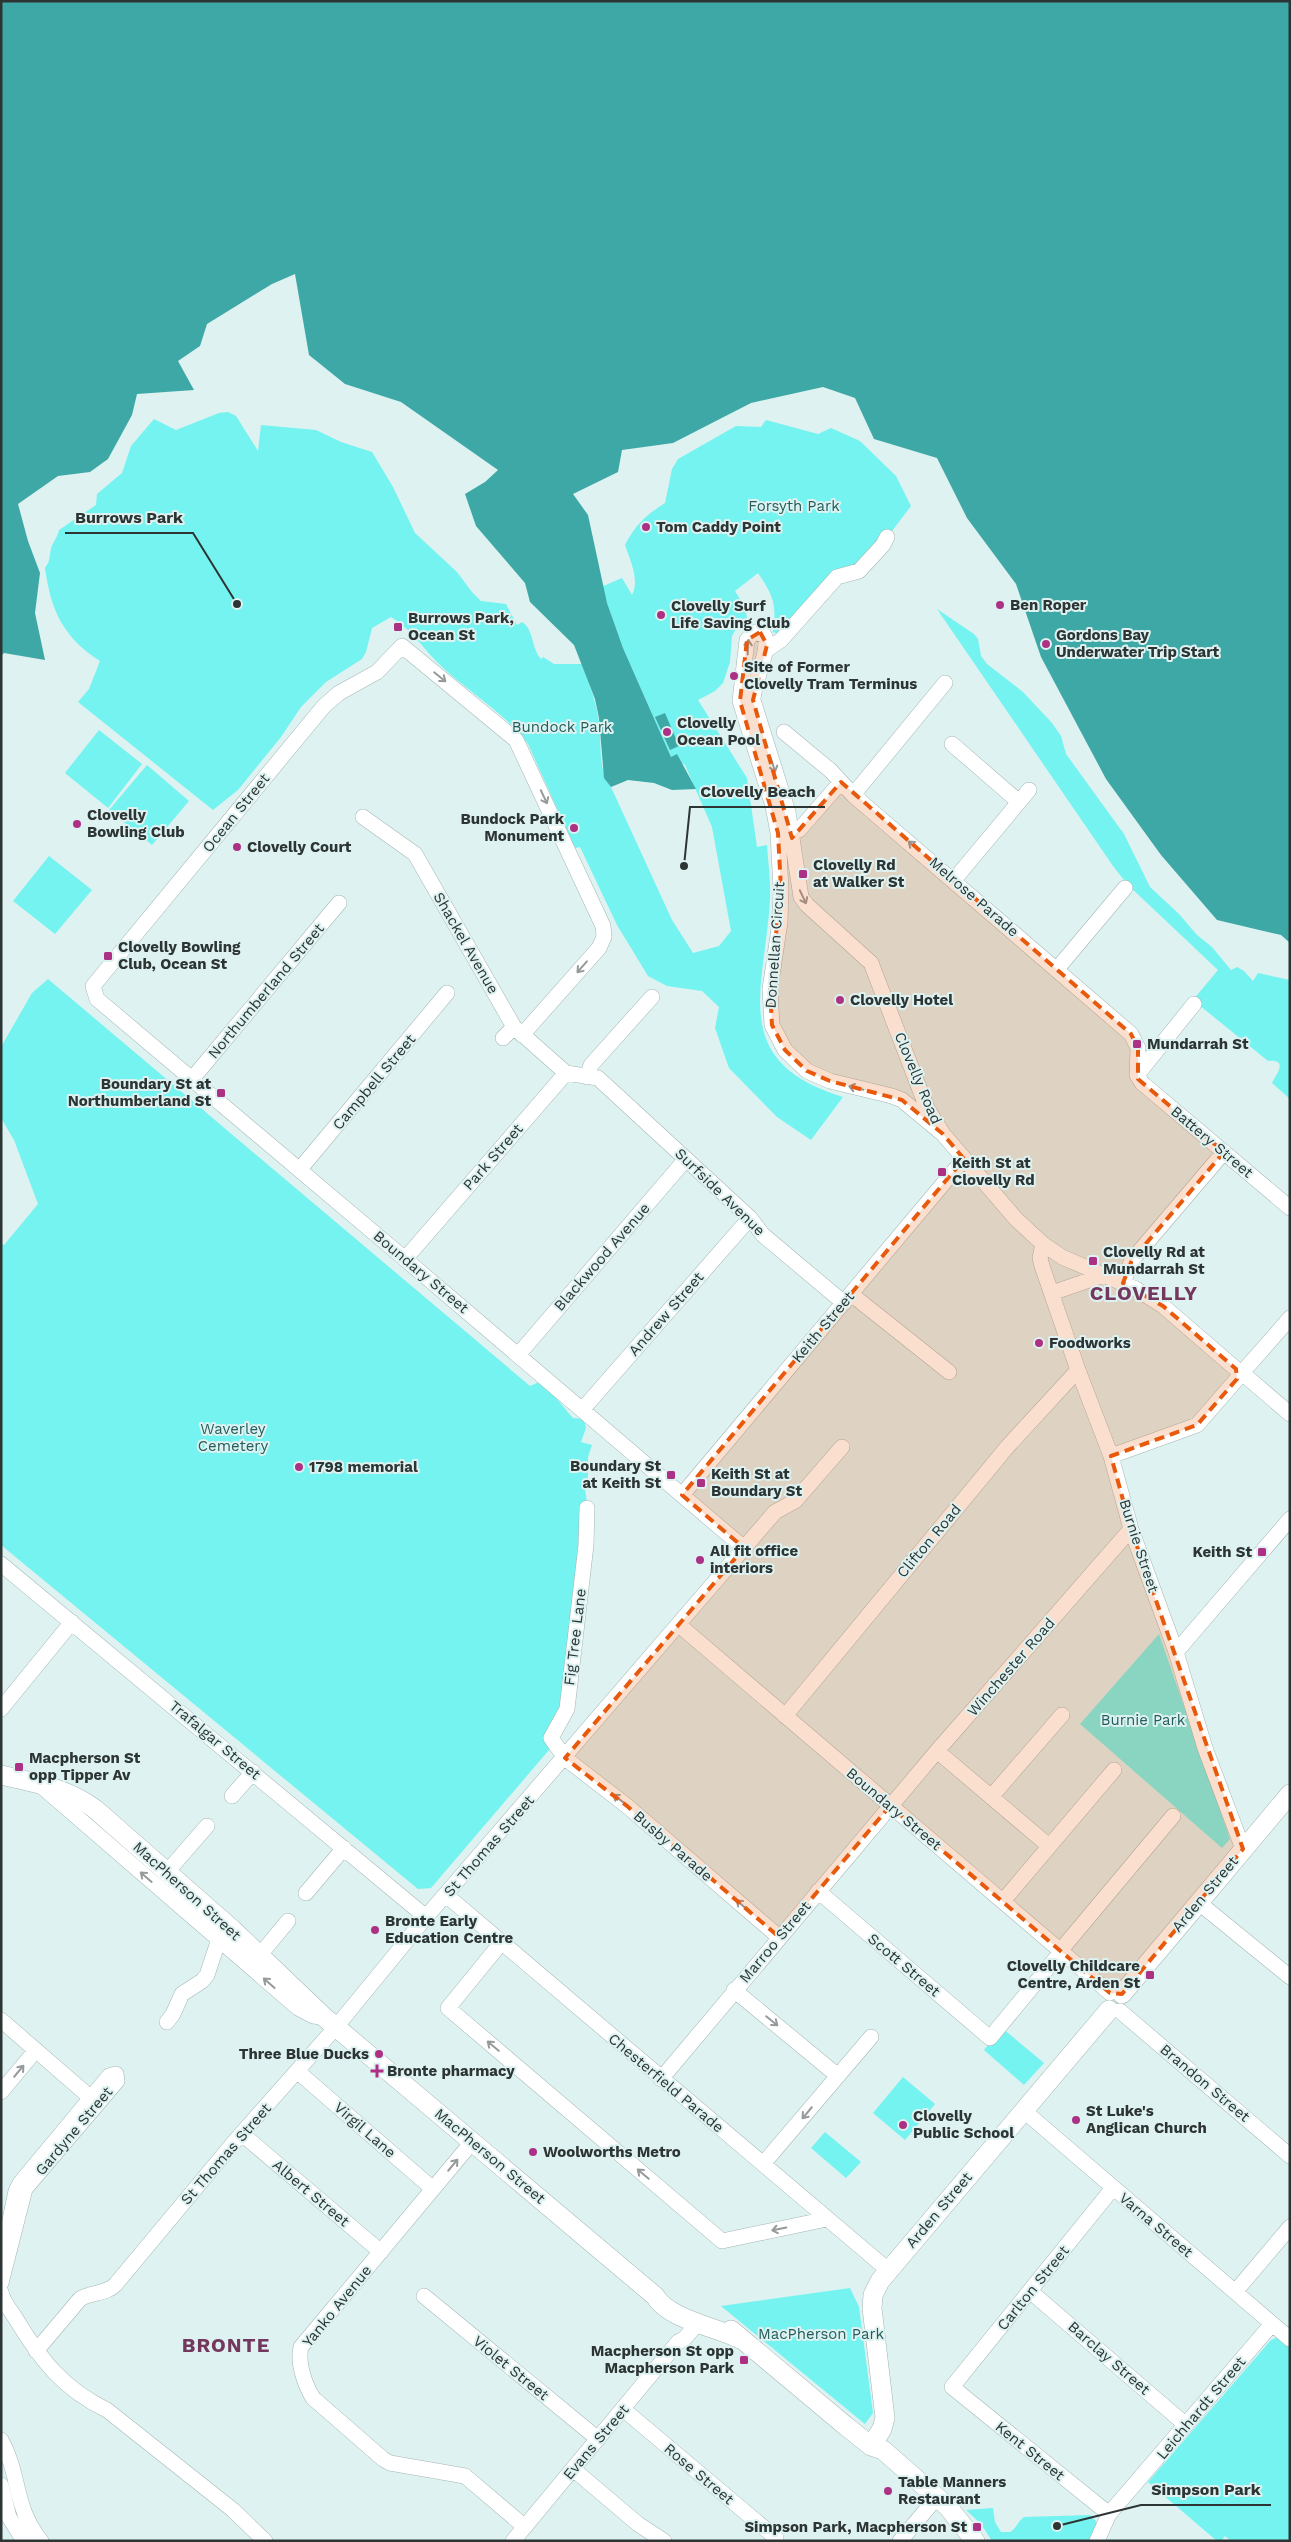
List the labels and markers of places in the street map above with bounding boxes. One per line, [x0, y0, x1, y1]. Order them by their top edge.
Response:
callout: Burrows Park [65, 502, 193, 533]
place label: Tom Caddy Point [656, 518, 781, 536]
marker: Tom Caddy Point [640, 521, 652, 533]
place label: Ben Roper [1010, 596, 1087, 614]
place label: Clovelly Surf Life Saving Club [671, 597, 790, 632]
marker: Ben Roper [994, 599, 1006, 611]
place label: Burrows Park, Ocean St [408, 609, 514, 644]
marker: Clovelly Surf Life Saving Club [655, 609, 667, 621]
marker: Burrows Park, Ocean St [392, 621, 404, 633]
place label: Gordons Bay Underwater Trip Start [1056, 626, 1219, 661]
marker: Gordons Bay Underwater Trip Start [1040, 638, 1052, 650]
place label: Site of Former Clovelly Tram Terminus [744, 658, 917, 693]
marker: Site of Former Clovelly Tram Terminus [728, 670, 740, 682]
place label: Clovelly Ocean Pool [677, 714, 760, 749]
marker: Clovelly Ocean Pool [661, 726, 673, 738]
callout: Clovelly Beach [690, 776, 825, 807]
place label: Clovelly Bowling Club [87, 806, 185, 841]
place label: Bundock Park Monument [460, 810, 565, 845]
marker: Clovelly Bowling Club [71, 818, 83, 830]
marker: Bundock Park Monument [568, 822, 580, 834]
place label: Clovelly Court [247, 838, 352, 856]
marker: Clovelly Court [231, 841, 243, 853]
place label: Clovelly Rd at Walker St [813, 856, 905, 891]
marker: Clovelly Rd at Walker St [797, 868, 809, 880]
place label: Clovelly Bowling Club, Ocean St [118, 938, 241, 973]
marker: Clovelly Bowling Club, Ocean St [102, 950, 114, 962]
place label: Clovelly Hotel [850, 991, 953, 1009]
marker: Clovelly Hotel [834, 994, 846, 1006]
place label: Mundarrah St [1147, 1035, 1249, 1053]
marker: Mundarrah St [1131, 1038, 1143, 1050]
place label: Boundary St at Northumberland St [68, 1075, 211, 1110]
marker: Boundary St at Northumberland St [215, 1087, 227, 1099]
place label: Keith St at Clovelly Rd [952, 1154, 1035, 1189]
marker: Keith St at Clovelly Rd [936, 1166, 948, 1178]
place label: Clovelly Rd at Mundarrah St [1103, 1243, 1205, 1278]
marker: Clovelly Rd at Mundarrah St [1087, 1255, 1099, 1267]
place label: Foodworks [1049, 1334, 1131, 1352]
marker: Foodworks [1033, 1337, 1045, 1349]
place label: Boundary St at Keith St [570, 1457, 661, 1492]
place label: 1798 memorial [309, 1458, 418, 1476]
marker: 1798 memorial [293, 1461, 305, 1473]
place label: Keith St at Boundary St [711, 1465, 802, 1500]
marker: Boundary St at Keith St [665, 1469, 677, 1481]
marker: Keith St at Boundary St [695, 1477, 707, 1489]
place label: All fit office interiors [710, 1542, 798, 1577]
place label: Keith St [1193, 1543, 1252, 1561]
marker: Keith St [1256, 1546, 1268, 1558]
marker: All fit office interiors [694, 1554, 706, 1566]
place label: Macpherson St opp Tipper Av [29, 1749, 141, 1784]
marker: Macpherson St opp Tipper Av [13, 1761, 25, 1773]
place label: Bronte Early Education Centre [385, 1912, 513, 1947]
marker: Bronte Early Education Centre [369, 1924, 381, 1936]
place label: Clovelly Childcare Centre, Arden St [1007, 1957, 1140, 1992]
marker: Clovelly Childcare Centre, Arden St [1144, 1969, 1156, 1981]
place label: Three Blue Ducks [239, 2045, 369, 2063]
marker: Three Blue Ducks [373, 2048, 385, 2060]
place label: Bronte pharmacy [387, 2062, 515, 2080]
marker: Bronte pharmacy [371, 2065, 383, 2077]
place label: St Luke's Anglican Church [1086, 2102, 1207, 2137]
place label: Clovelly Public School [913, 2107, 1014, 2142]
marker: St Luke's Anglican Church [1070, 2114, 1082, 2126]
marker: Clovelly Public School [897, 2119, 909, 2131]
place label: Woolworths Metro [543, 2143, 681, 2161]
marker: Woolworths Metro [527, 2146, 539, 2158]
place label: Macpherson St opp Macpherson Park [591, 2342, 735, 2377]
marker: Macpherson St opp Macpherson Park [738, 2354, 750, 2366]
place label: Table Manners Restaurant [898, 2473, 1006, 2508]
callout: Simpson Park [1141, 2474, 1271, 2505]
marker: Table Manners Restaurant [882, 2485, 894, 2497]
place label: Simpson Park, Macpherson St [744, 2518, 967, 2536]
marker: Simpson Park, Macpherson St [971, 2521, 983, 2533]

